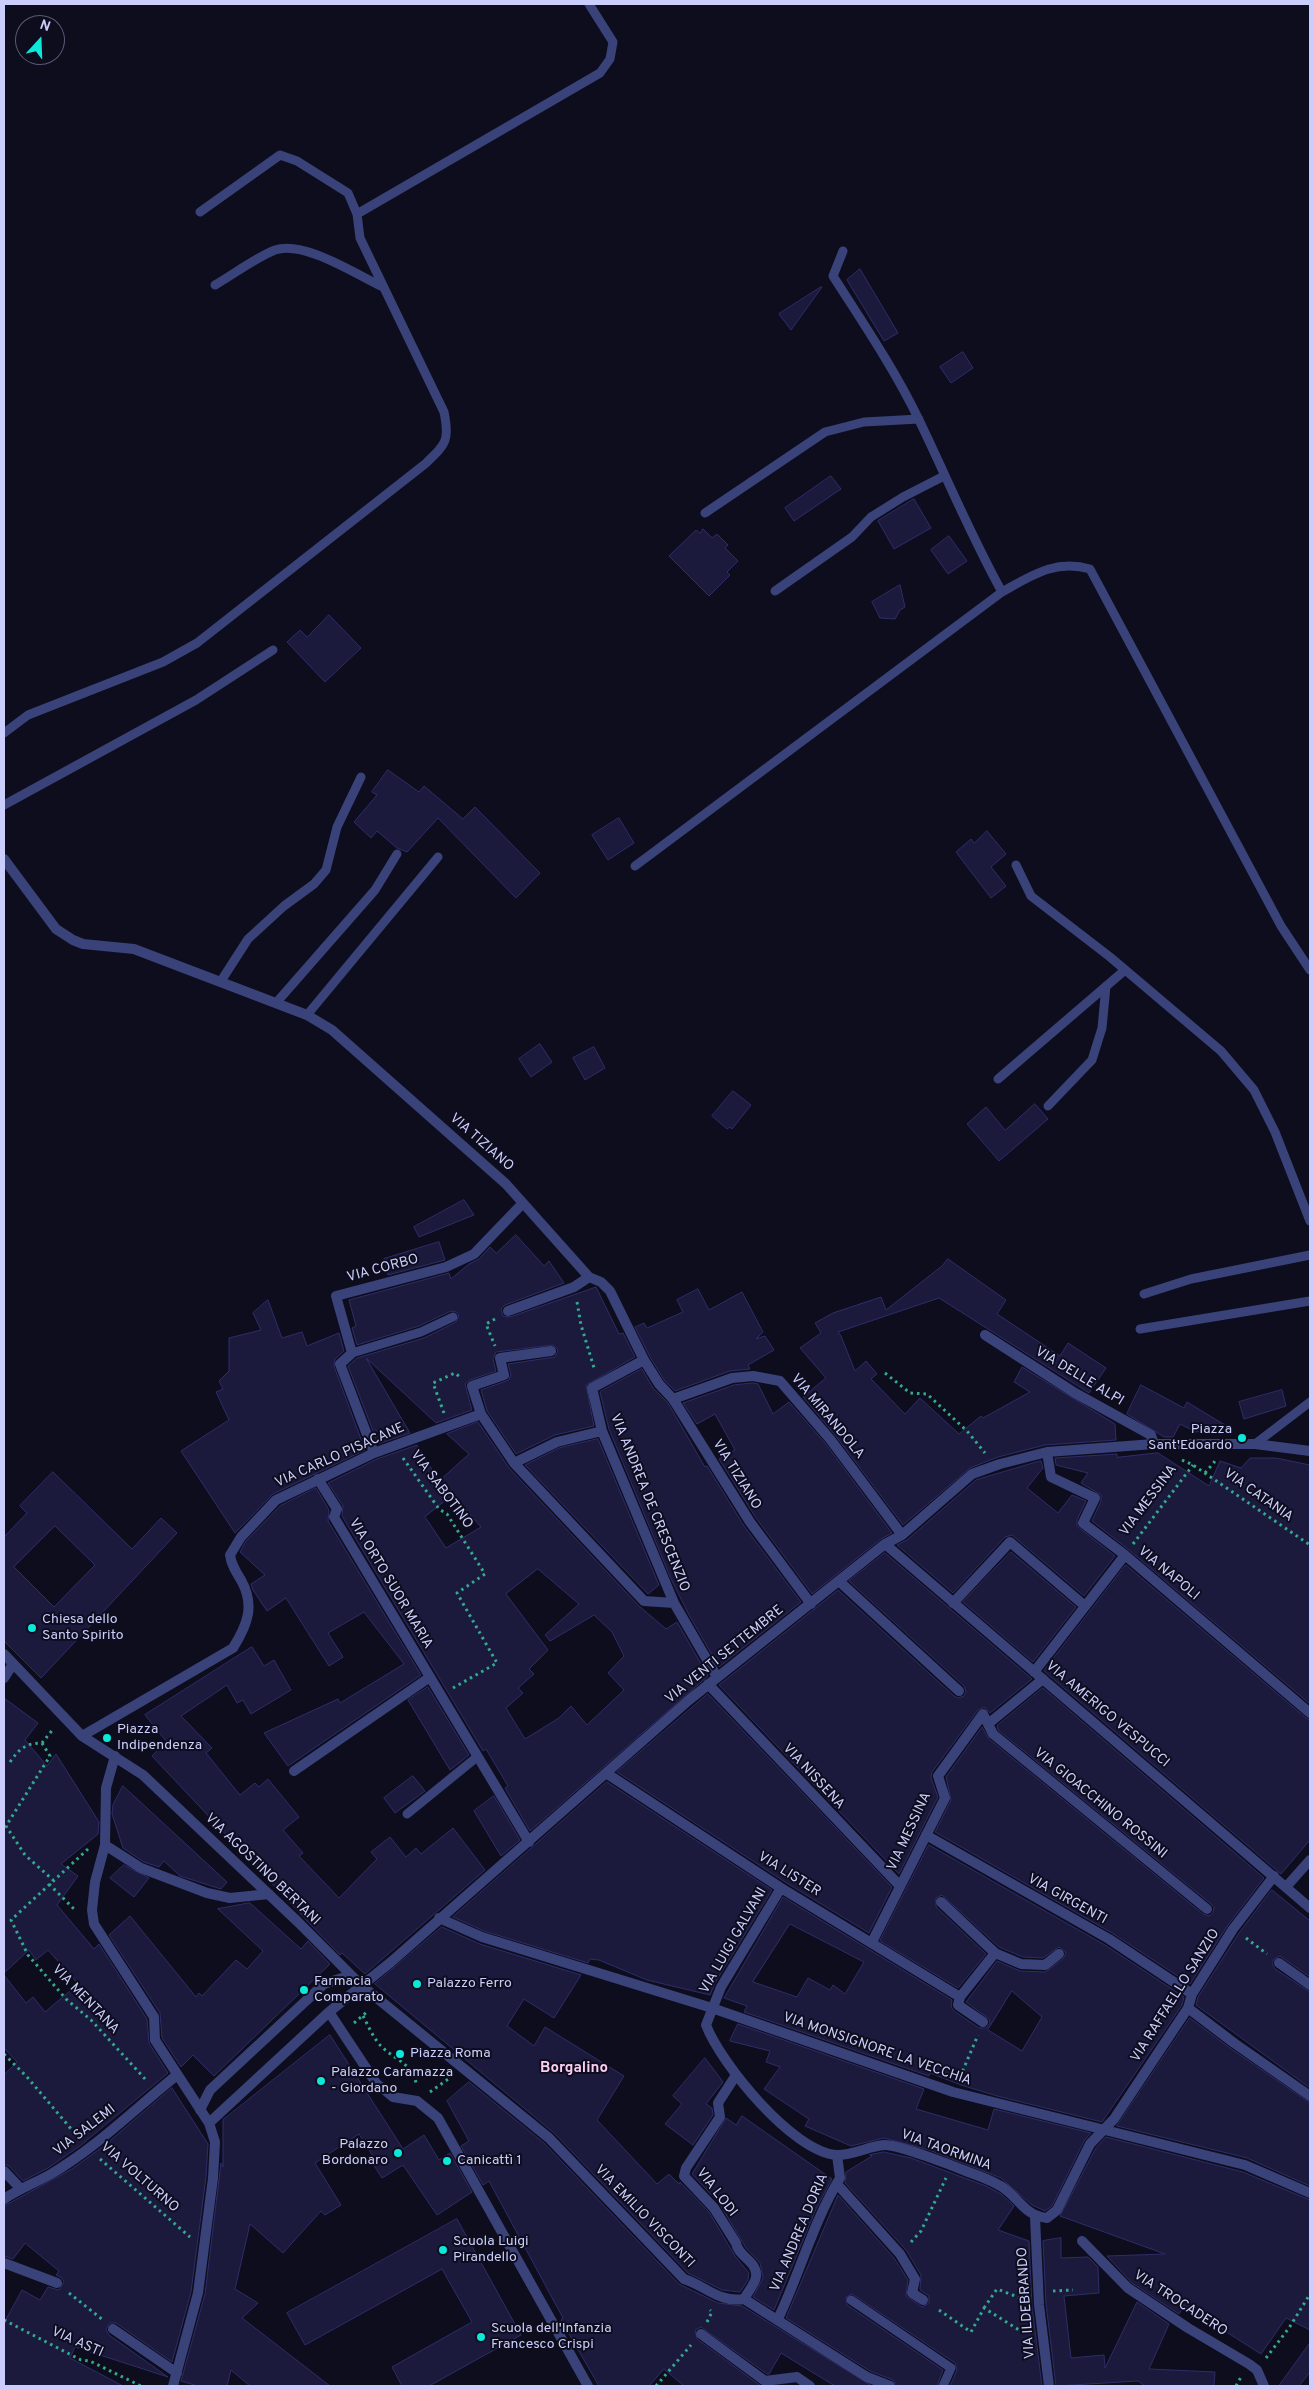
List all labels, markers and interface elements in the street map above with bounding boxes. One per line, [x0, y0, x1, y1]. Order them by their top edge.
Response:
north arrow [15, 15, 65, 65]
text: N [37, 17, 53, 36]
street label: VIA TIZIANO [446, 1111, 516, 1175]
street label: VIA CORBO [345, 1251, 421, 1287]
street label: VIA DELLE ALPI [1032, 1344, 1126, 1410]
street label: VIA MIRANDOLA [786, 1371, 868, 1463]
street label: VIA ANDREA DE CRESCENZIO [605, 1411, 693, 1595]
street label: VIA CARLO PISACANE [273, 1420, 407, 1492]
place label: Piazza Sant'Edoardo [1148, 1422, 1232, 1454]
marker: Piazza Sant'Edoardo [1236, 1432, 1248, 1444]
street label: VIA TIZIANO [708, 1437, 764, 1513]
street label: VIA SABOTINO [406, 1448, 476, 1532]
street label: VIA MESSINA [1117, 1462, 1181, 1540]
street label: VIA CATANIA [1220, 1466, 1296, 1526]
street label: VIA ORTO SUOR MARIA [344, 1516, 436, 1652]
street label: VIA NAPOLI [1134, 1543, 1202, 1605]
street label: VIA VENTI SETTEMBRE [662, 1602, 788, 1708]
place label: Chiesa dello Santo Spirito [42, 1612, 124, 1644]
marker: Chiesa dello Santo Spirito [26, 1622, 38, 1634]
street label: VIA AMERIGO VESPUCCI [1042, 1658, 1172, 1772]
place label: Piazza Indipendenza [117, 1722, 202, 1754]
marker: Piazza Indipendenza [101, 1732, 113, 1744]
street label: VIA NISSENA [778, 1741, 848, 1813]
street label: VIA GIOACCHINO ROSSINI [1030, 1745, 1170, 1863]
street label: VIA MESSINA [884, 1790, 936, 1874]
street label: VIA AGOSTINO BERTANI [201, 1811, 323, 1929]
street label: VIA LISTER [754, 1849, 824, 1901]
street label: VIA GIRGENTI [1024, 1871, 1110, 1929]
street label: VIA LUIGI GALVANI [697, 1885, 771, 1997]
street label: VIA RAFFAELLO SANZIO [1128, 1926, 1224, 2066]
street label: VIA MENTANA [48, 1962, 122, 2038]
place label: Farmacia Comparato [314, 1974, 384, 2006]
place label: Palazzo Ferro [427, 1976, 512, 1992]
marker: Palazzo Ferro [411, 1978, 423, 1990]
marker: Farmacia Comparato [298, 1984, 310, 1996]
street label: VIA MONSIGNORE LA VECCHIA [781, 2010, 973, 2090]
place label: Piazza Roma [410, 2046, 491, 2062]
marker: Piazza Roma [394, 2048, 406, 2060]
district label: Borgalino [540, 2060, 608, 2078]
place label: Palazzo Caramazza - Giordano [331, 2065, 453, 2098]
marker: Palazzo Caramazza - Giordano [315, 2075, 327, 2087]
street label: VIA SALEMI [51, 2102, 119, 2160]
street label: VIA TAORMINA [898, 2127, 994, 2175]
place label: Palazzo Bordonaro [322, 2137, 388, 2170]
street label: VIA VOLTURNO [96, 2139, 182, 2217]
marker: Palazzo Bordonaro [392, 2147, 404, 2159]
place label: Canicattì 1 [457, 2153, 522, 2169]
marker: Canicattì 1 [441, 2155, 453, 2167]
street label: VIA EMILIO VISCONTI [591, 2162, 697, 2272]
street label: VIA LODI [692, 2165, 740, 2221]
street label: VIA ANDREA DORIA [767, 2171, 833, 2295]
place label: Scuola Luigi Pirandello [453, 2234, 529, 2266]
marker: Scuola Luigi Pirandello [437, 2244, 449, 2256]
street label: VIA ILDEBRANDO [1015, 2247, 1039, 2359]
street label: VIA TROCADERO [1130, 2267, 1230, 2341]
place label: Scuola dell'Infanzia Francesco Crispi [491, 2321, 612, 2354]
street label: VIA ASTI [48, 2324, 106, 2362]
marker: Scuola dell'Infanzia Francesco Crispi [475, 2331, 487, 2343]

